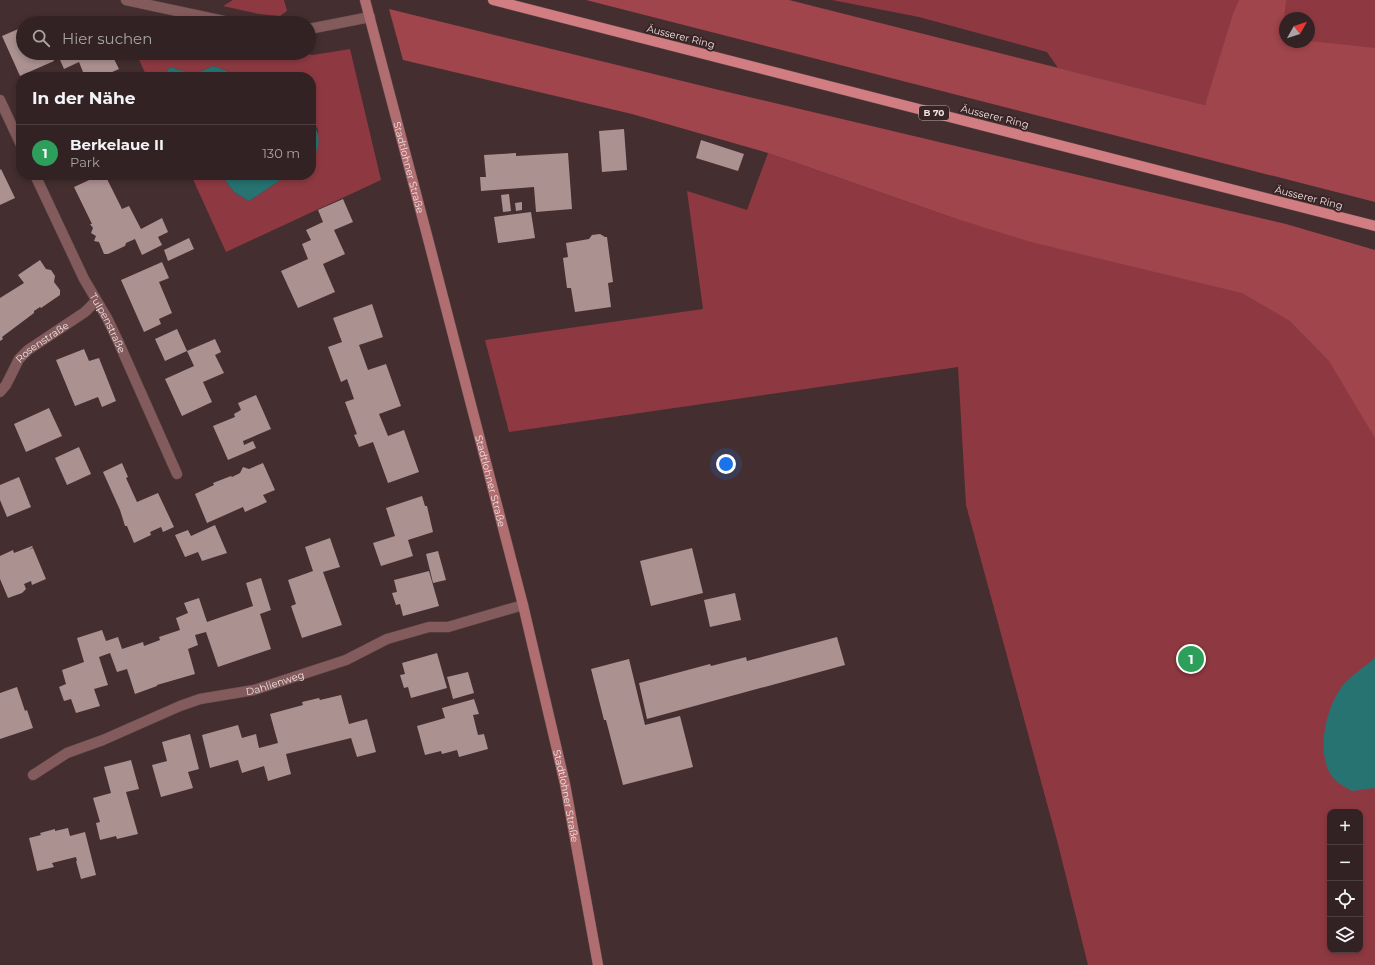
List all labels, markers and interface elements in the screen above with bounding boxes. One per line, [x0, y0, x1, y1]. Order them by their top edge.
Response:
north arrow [1279, 12, 1315, 48]
search box [16, 16, 316, 60]
street label: Äusserer Ring [645, 22, 716, 51]
icon: search [30, 27, 52, 49]
text: Hier suchen [62, 29, 152, 48]
text: In der Nähe [32, 88, 136, 108]
street label: Äusserer Ring [959, 102, 1030, 131]
road number: B 70 [919, 106, 949, 120]
street label: Stadtlohner Straße [390, 120, 427, 215]
text: Berkelaue II [70, 135, 164, 154]
text: 1 [42, 145, 48, 161]
text: 130 m [262, 145, 300, 161]
text: Park [70, 154, 100, 170]
street label: Äusserer Ring [1273, 183, 1344, 212]
street label: Tulpenstraße [87, 291, 128, 355]
street label: Rosenstraße [13, 319, 71, 366]
street label: Stadtlohner Straße [472, 434, 508, 528]
your location [716, 454, 736, 474]
pin: 1 [1178, 644, 1204, 674]
street label: Dahlienweg [245, 668, 306, 698]
street label: Stadtlohner Straße [550, 748, 581, 843]
map controls [1327, 809, 1363, 953]
button: + [1327, 809, 1363, 845]
button: − [1327, 845, 1363, 881]
button: locate [1327, 881, 1363, 917]
button: layers [1327, 917, 1363, 953]

